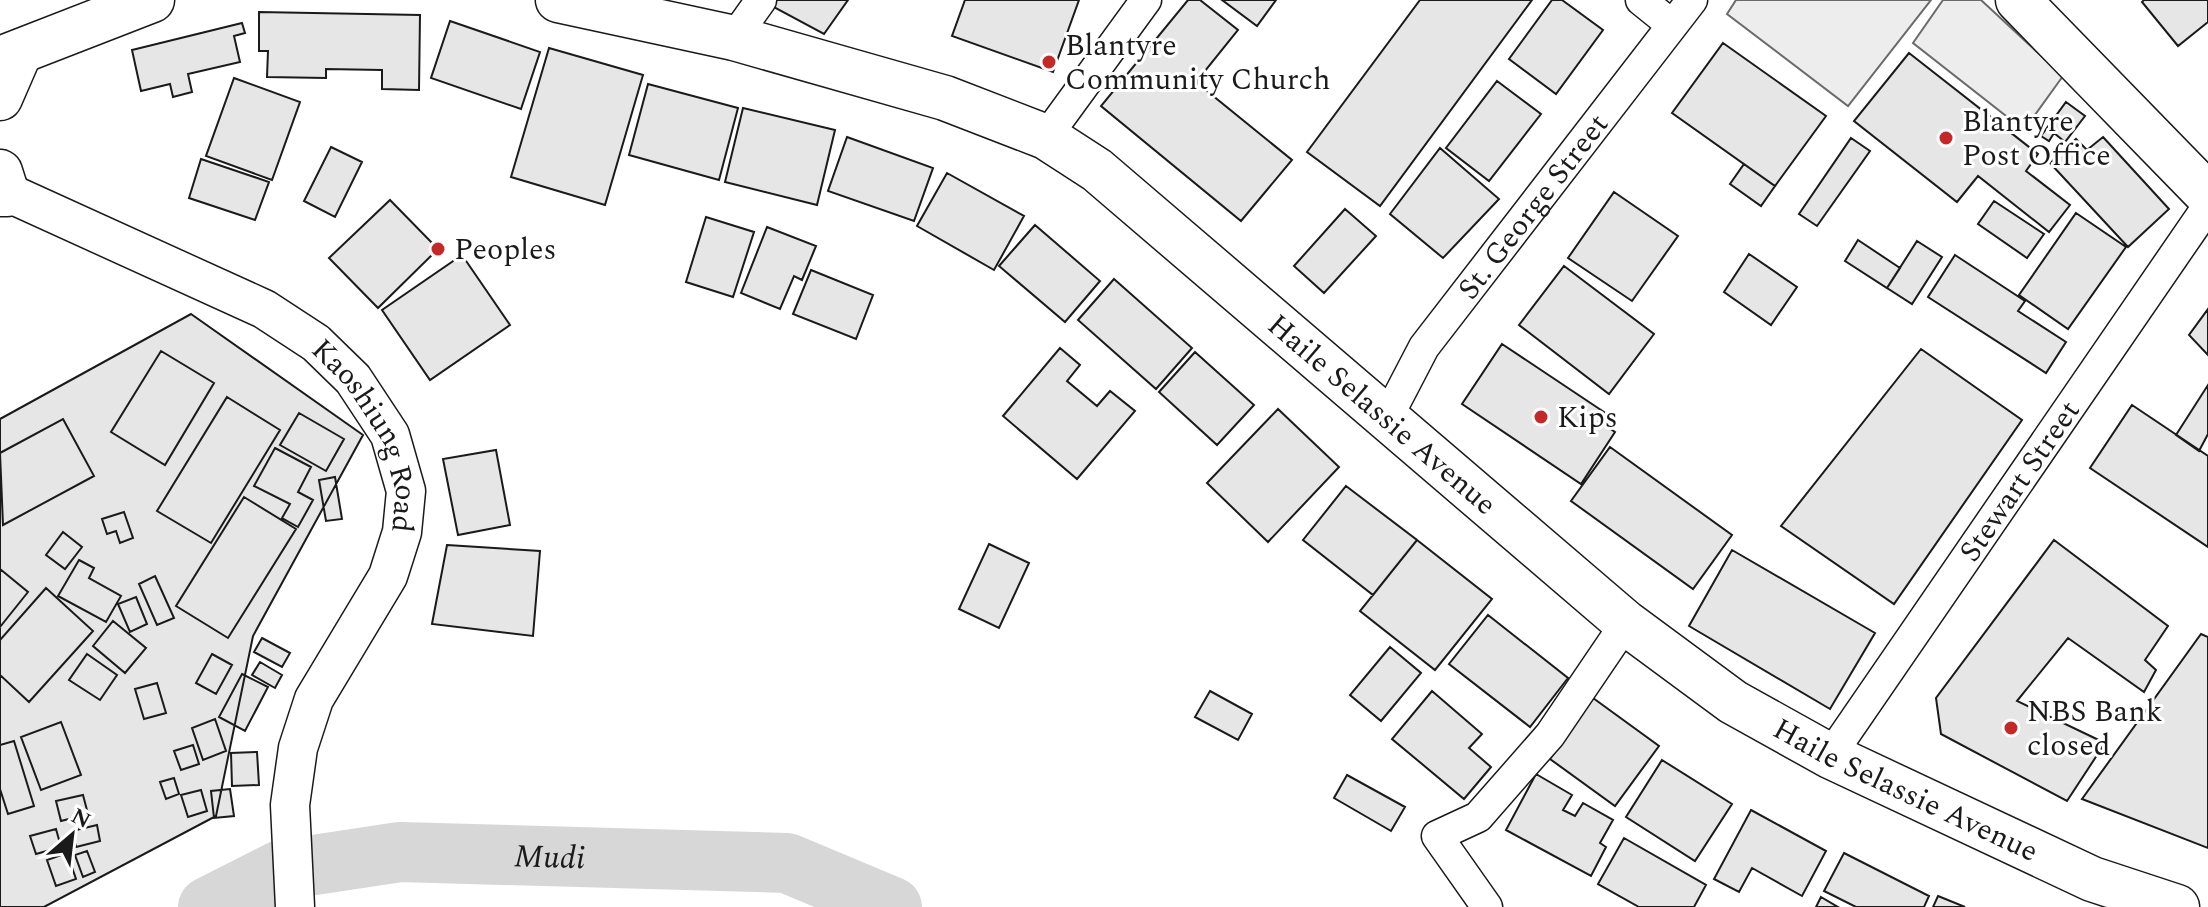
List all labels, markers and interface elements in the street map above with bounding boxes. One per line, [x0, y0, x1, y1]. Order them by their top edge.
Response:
place label: Blantyre Community Church [1065, 23, 1330, 103]
marker: Blantyre Community Church [1040, 53, 1058, 71]
place label: Blantyre Post Office [1962, 99, 2111, 179]
street label: St. George Street [1447, 104, 1620, 310]
marker: Blantyre Post Office [1937, 129, 1955, 147]
place label: Peoples [454, 227, 557, 273]
marker: Peoples [429, 240, 447, 258]
street label: Haile Selassie Avenue [1257, 303, 1507, 527]
street label: Kaoshiung Road [300, 328, 429, 534]
street label: Stewart Street [1948, 391, 2092, 572]
place label: Kips [1557, 395, 1618, 441]
marker: Kips [1532, 408, 1550, 426]
place label: NBS Bank closed [2027, 689, 2162, 769]
street label: Haile Selassie Avenue [1764, 707, 2046, 875]
marker: NBS Bank closed [2002, 719, 2020, 737]
north arrow [32, 795, 112, 875]
text: N [65, 800, 96, 837]
water label: Mudi [513, 832, 586, 883]

